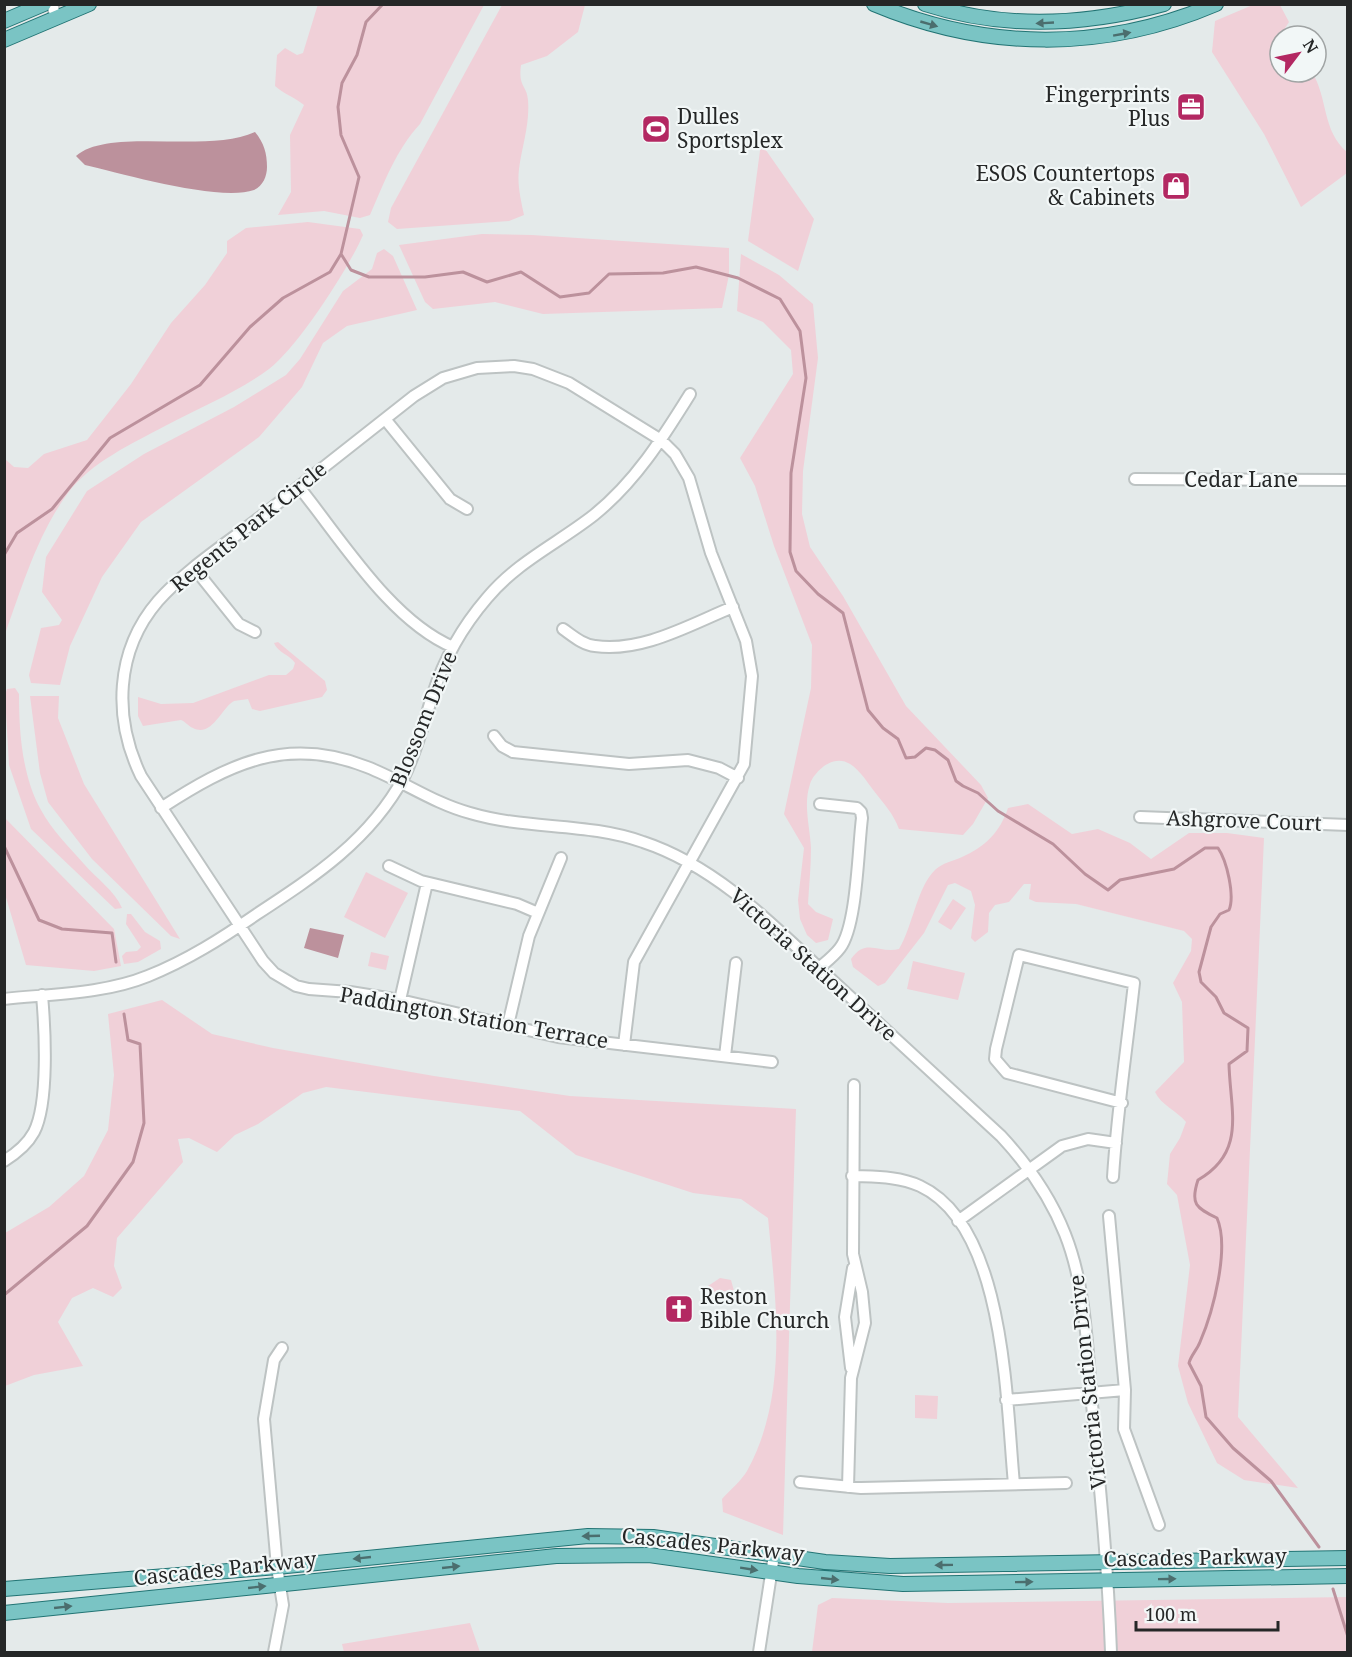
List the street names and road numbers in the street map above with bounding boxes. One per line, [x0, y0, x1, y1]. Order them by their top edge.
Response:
street label: Regents Park Circle [165, 455, 332, 598]
street label: Cedar Lane [1184, 465, 1298, 493]
street label: Blossom Drive [383, 647, 463, 791]
street label: Ashgrove Court [1166, 803, 1322, 837]
street label: Victoria Station Drive [724, 882, 903, 1047]
street label: Paddington Station Terrace [338, 980, 611, 1054]
street label: Victoria Station Drive [1062, 1273, 1112, 1491]
street label: Cascades Parkway [620, 1520, 806, 1568]
street label: Cascades Parkway [1103, 1541, 1287, 1573]
street label: Cascades Parkway [132, 1544, 318, 1592]

